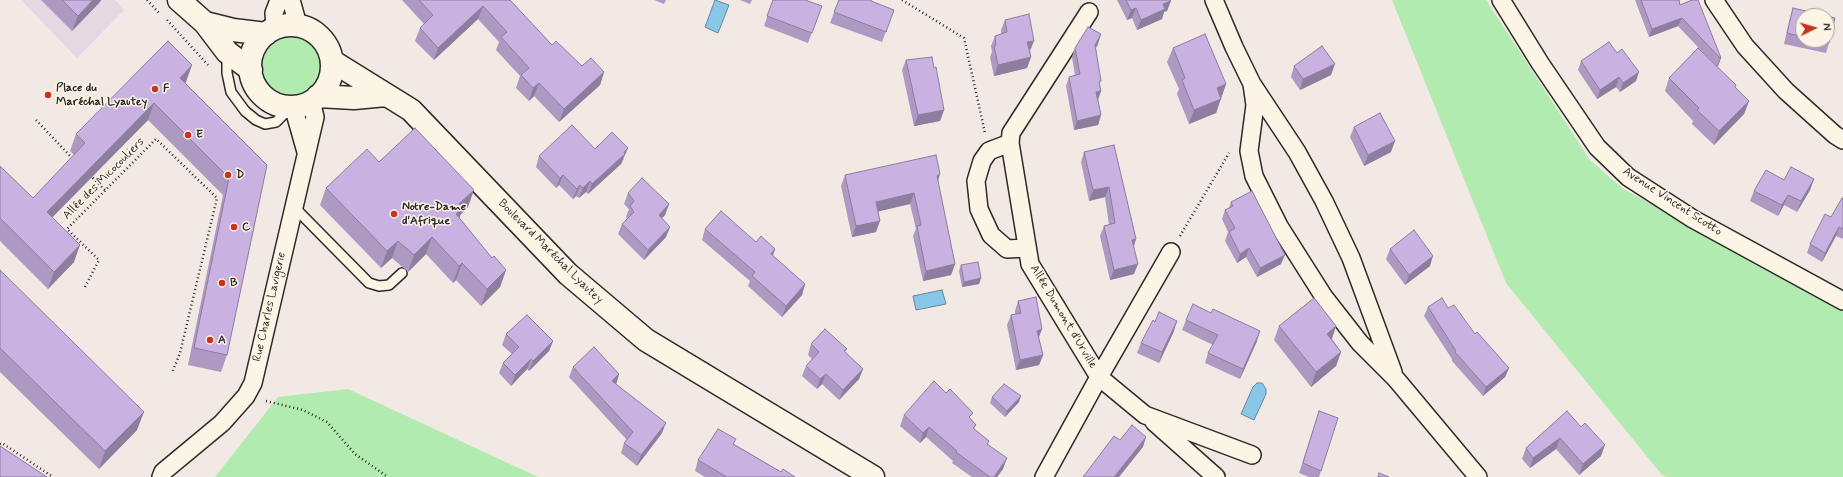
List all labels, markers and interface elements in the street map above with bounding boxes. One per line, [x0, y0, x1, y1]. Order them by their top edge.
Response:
north arrow [1795, 8, 1835, 48]
text: N [1819, 23, 1833, 31]
place label: Place du Maréchal Lyautey [56, 81, 147, 109]
place label: F [163, 82, 169, 96]
marker: F [150, 84, 160, 94]
marker: Place du Maréchal Lyautey [43, 90, 53, 100]
place label: E [196, 128, 203, 142]
marker: E [183, 130, 193, 140]
street label: Allée des Micocouliers [60, 135, 148, 223]
street label: Avenue Vincent Scotto [1620, 164, 1724, 240]
place label: D [236, 168, 244, 182]
marker: D [223, 170, 233, 180]
street label: Boulevard Maréchal Lyautey [495, 197, 605, 307]
place label: Notre-Dame d'Afrique [402, 200, 466, 228]
marker: Notre-Dame d'Afrique [389, 209, 399, 219]
place label: C [242, 220, 251, 234]
marker: C [229, 222, 239, 232]
street label: Rue Charles Lavigerie [250, 251, 290, 363]
street label: Allée Dumont d'Urville [1026, 263, 1100, 371]
place label: B [230, 276, 238, 290]
marker: B [217, 278, 227, 288]
place label: A [218, 333, 226, 347]
marker: A [205, 335, 215, 345]

